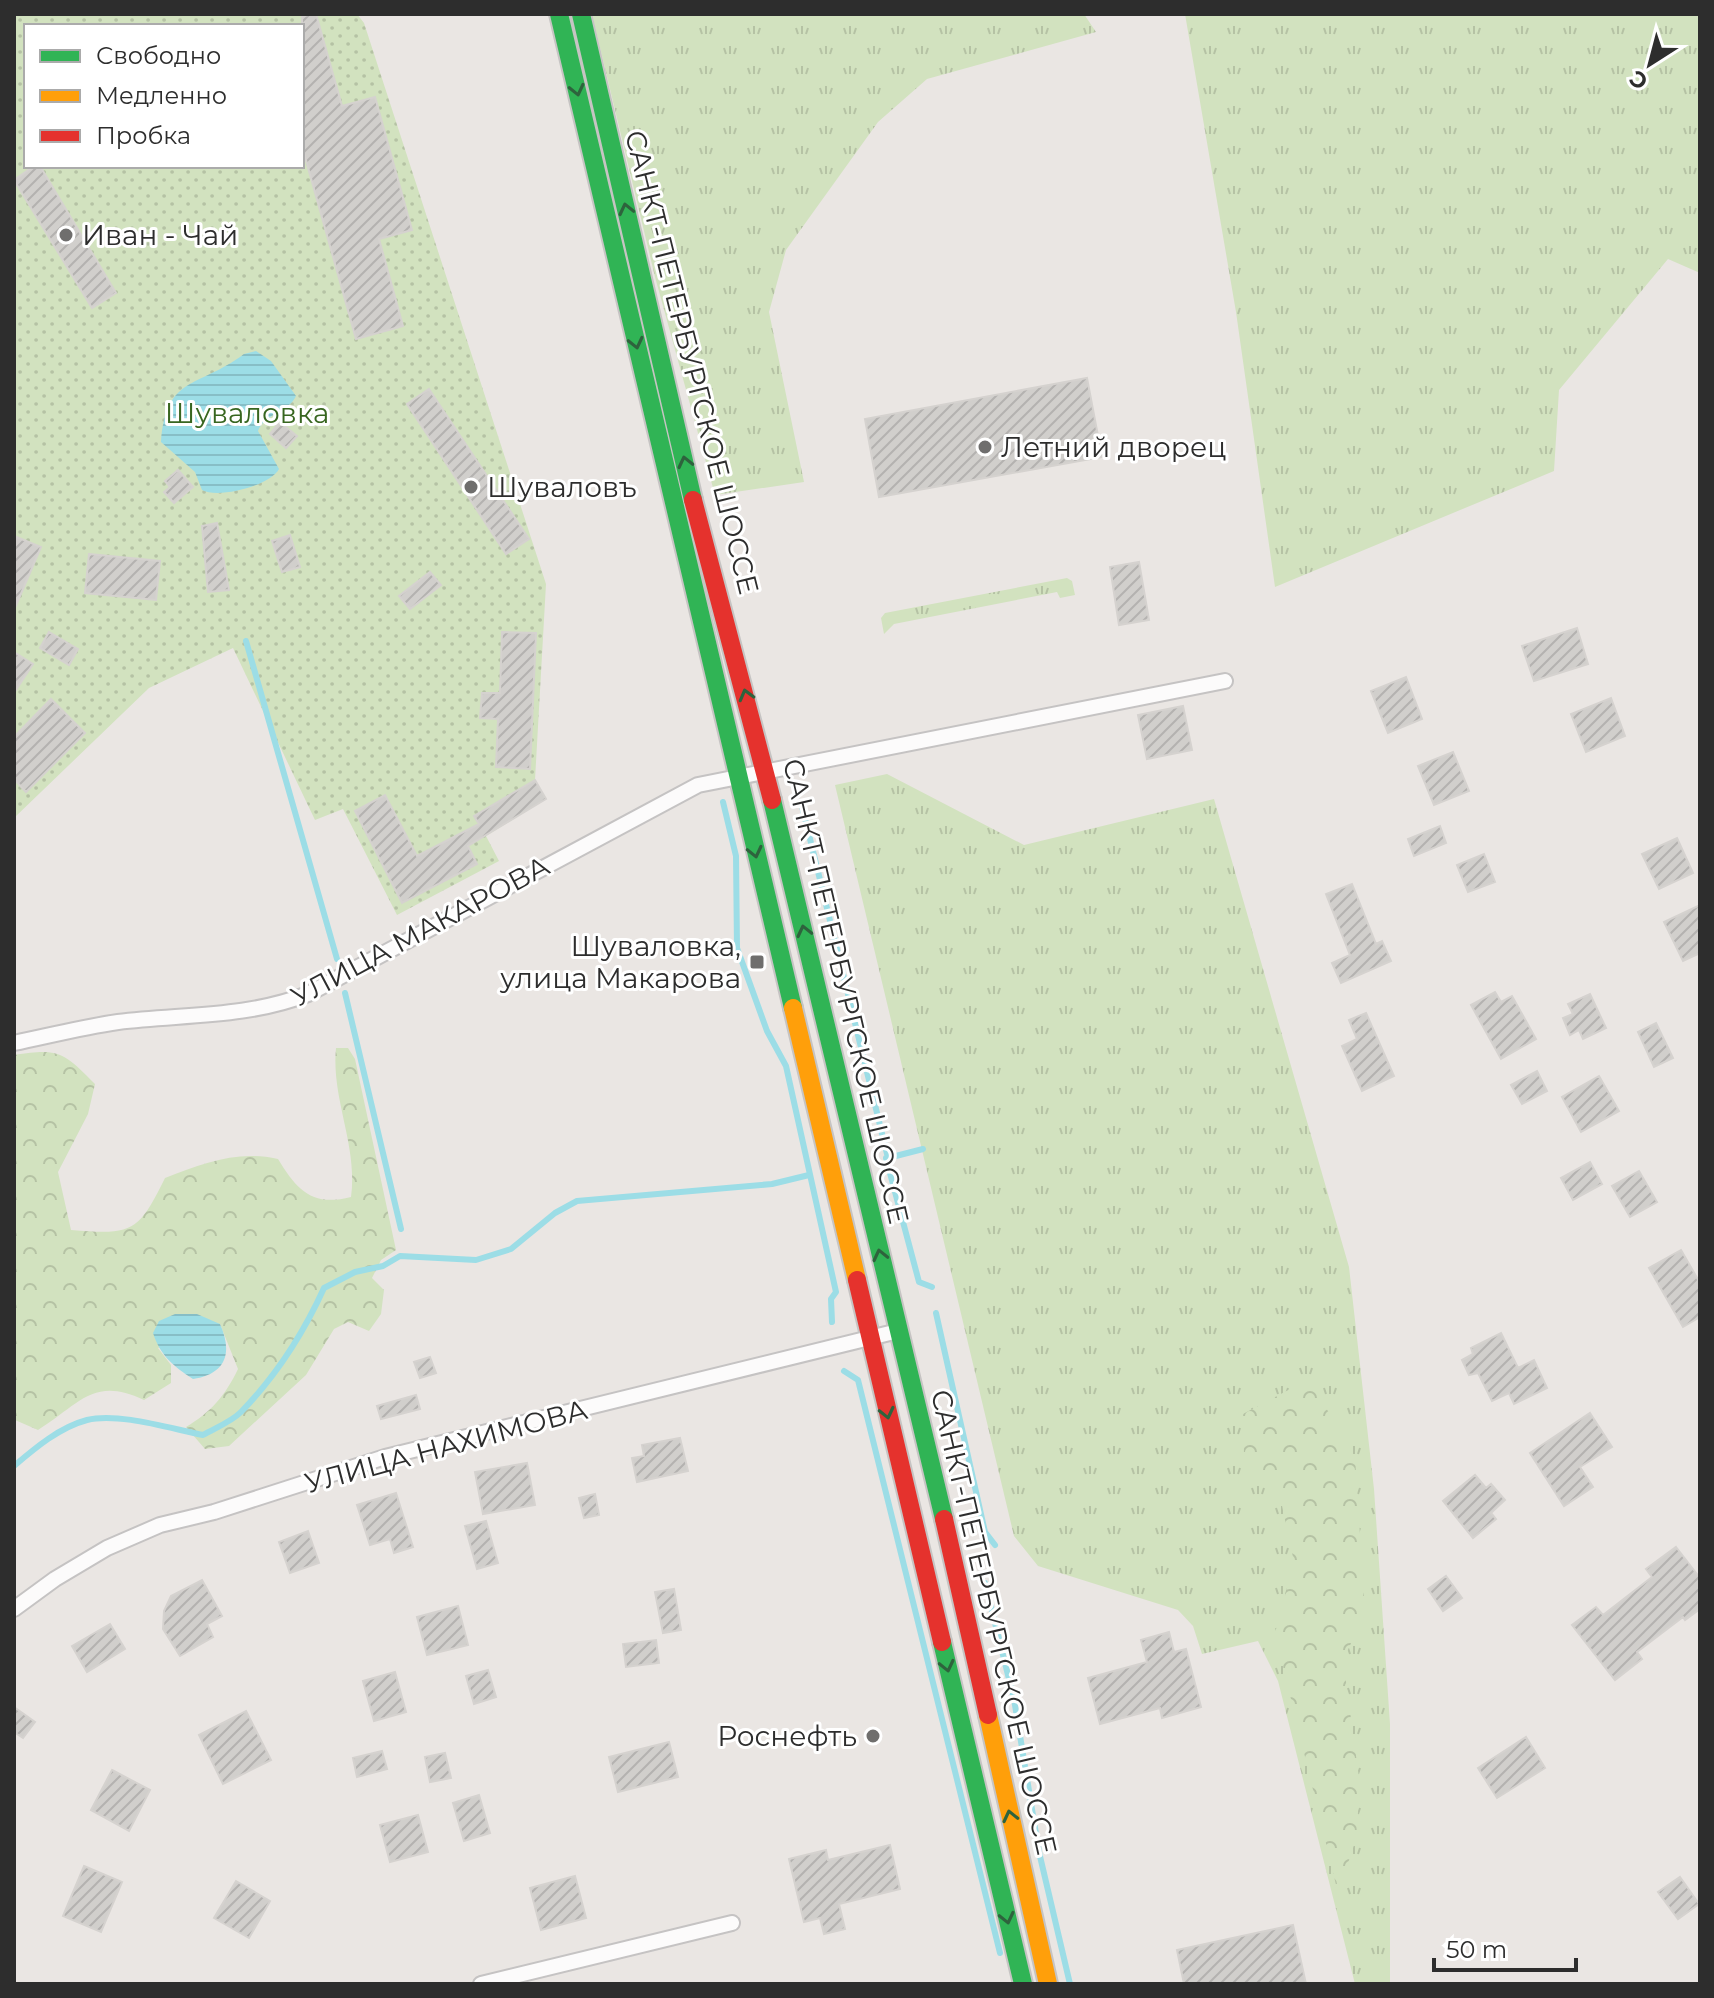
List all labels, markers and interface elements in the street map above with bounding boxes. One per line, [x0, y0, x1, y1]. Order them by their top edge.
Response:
legend [24, 24, 304, 168]
north arrow [1610, 24, 1690, 104]
text: Свободно [96, 41, 221, 70]
text: С [1624, 64, 1653, 95]
text: Медленно [96, 81, 227, 110]
one-way arrow [568, 83, 585, 96]
text: Пробка [96, 121, 191, 150]
street label: САНКТ-ПЕТЕРБУРГСКОЕ ШОССЕ [618, 127, 766, 597]
one-way arrow [618, 202, 635, 216]
place label: Иван - Чай [82, 218, 238, 252]
marker: Иван - Чай [57, 226, 75, 244]
one-way arrow [627, 336, 644, 349]
park label: Шуваловка [165, 396, 329, 430]
place label: Летний дворец [1001, 430, 1226, 464]
marker: Летний дворец [976, 438, 994, 456]
one-way arrow [677, 456, 694, 469]
place label: Шуваловъ [487, 470, 637, 504]
marker: Шуваловъ [462, 478, 480, 496]
one-way arrow [738, 688, 755, 702]
street label: САНКТ-ПЕТЕРБУРГСКОЕ ШОССЕ [776, 755, 916, 1227]
one-way arrow [746, 844, 763, 858]
street label: УЛИЦА МАКАРОВА [285, 848, 555, 1014]
one-way arrow [796, 925, 813, 938]
place label: Шуваловка, улица Макарова [499, 929, 741, 995]
marker: Шуваловка, улица Макарова [748, 953, 766, 971]
one-way arrow [872, 1248, 889, 1262]
street label: САНКТ-ПЕТЕРБУРГСКОЕ ШОССЕ [924, 1386, 1064, 1858]
street label: УЛИЦА НАХИМОВА [301, 1392, 591, 1500]
one-way arrow [877, 1405, 894, 1419]
one-way arrow [938, 1658, 955, 1672]
place label: Роснефть [717, 1719, 857, 1753]
marker: Роснефть [864, 1727, 882, 1745]
one-way arrow [1002, 1809, 1019, 1823]
one-way arrow [998, 1911, 1015, 1925]
scale bar [1434, 1922, 1576, 1972]
text: 50 m [1446, 1935, 1507, 1964]

